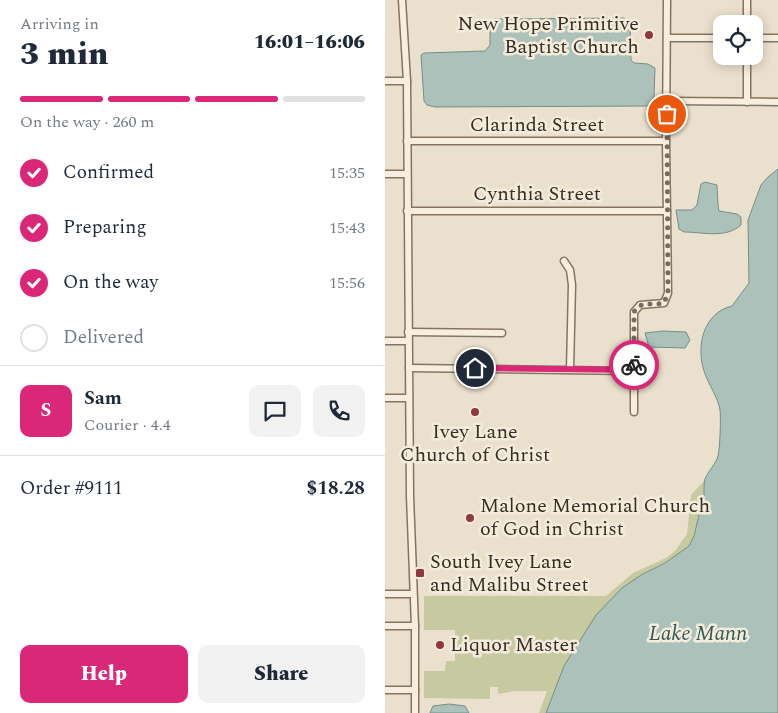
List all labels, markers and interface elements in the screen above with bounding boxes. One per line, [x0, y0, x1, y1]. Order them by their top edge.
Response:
place label: New Hope Primitive Baptist Church [457, 9, 639, 62]
text: Arriving in [20, 12, 99, 36]
map controls [713, 15, 763, 65]
button: locate [713, 15, 763, 65]
text: 16:01–16:06 [254, 28, 365, 57]
marker: New Hope Primitive Baptist Church [643, 29, 655, 41]
text: 3 min [20, 30, 108, 79]
pin [646, 93, 688, 135]
icon: bag [653, 100, 681, 128]
text: On the way · 260 m [20, 110, 154, 134]
street label: Clarinda Street [470, 110, 604, 140]
text: Confirmed [63, 158, 154, 187]
icon: check [20, 159, 48, 187]
text: 15:35 [329, 161, 365, 185]
street label: Cynthia Street [473, 179, 601, 209]
text: Preparing [63, 213, 147, 242]
icon: check [20, 214, 48, 242]
text: 15:43 [329, 216, 365, 240]
text: On the way [63, 268, 159, 297]
icon: check [20, 269, 48, 297]
text: 15:56 [329, 271, 365, 295]
text: Delivered [63, 323, 144, 352]
courier [609, 340, 659, 390]
pin [454, 347, 496, 389]
icon: bike [620, 351, 648, 379]
icon: home [461, 354, 489, 382]
text: Sam [84, 384, 122, 413]
button: chat [249, 385, 301, 437]
button: phone [313, 385, 365, 437]
text: S [41, 396, 51, 425]
marker: Ivey Lane Church of Christ [469, 406, 481, 418]
text: Courier · 4.4 [84, 413, 171, 437]
place label: Ivey Lane Church of Christ [400, 417, 550, 470]
text: Order #9111 [20, 474, 123, 503]
text: $18.28 [307, 474, 365, 503]
place label: Malone Memorial Church of God in Christ [480, 491, 710, 544]
marker: Malone Memorial Church of God in Christ [464, 512, 476, 524]
place label: South Ivey Lane and Malibu Street [430, 547, 589, 600]
marker: South Ivey Lane and Malibu Street [414, 567, 426, 579]
water label: Lake Mann [649, 618, 747, 650]
place label: Liquor Master [450, 630, 577, 660]
marker: Liquor Master [434, 639, 446, 651]
button: Help [20, 645, 188, 703]
button: Share [198, 645, 365, 703]

